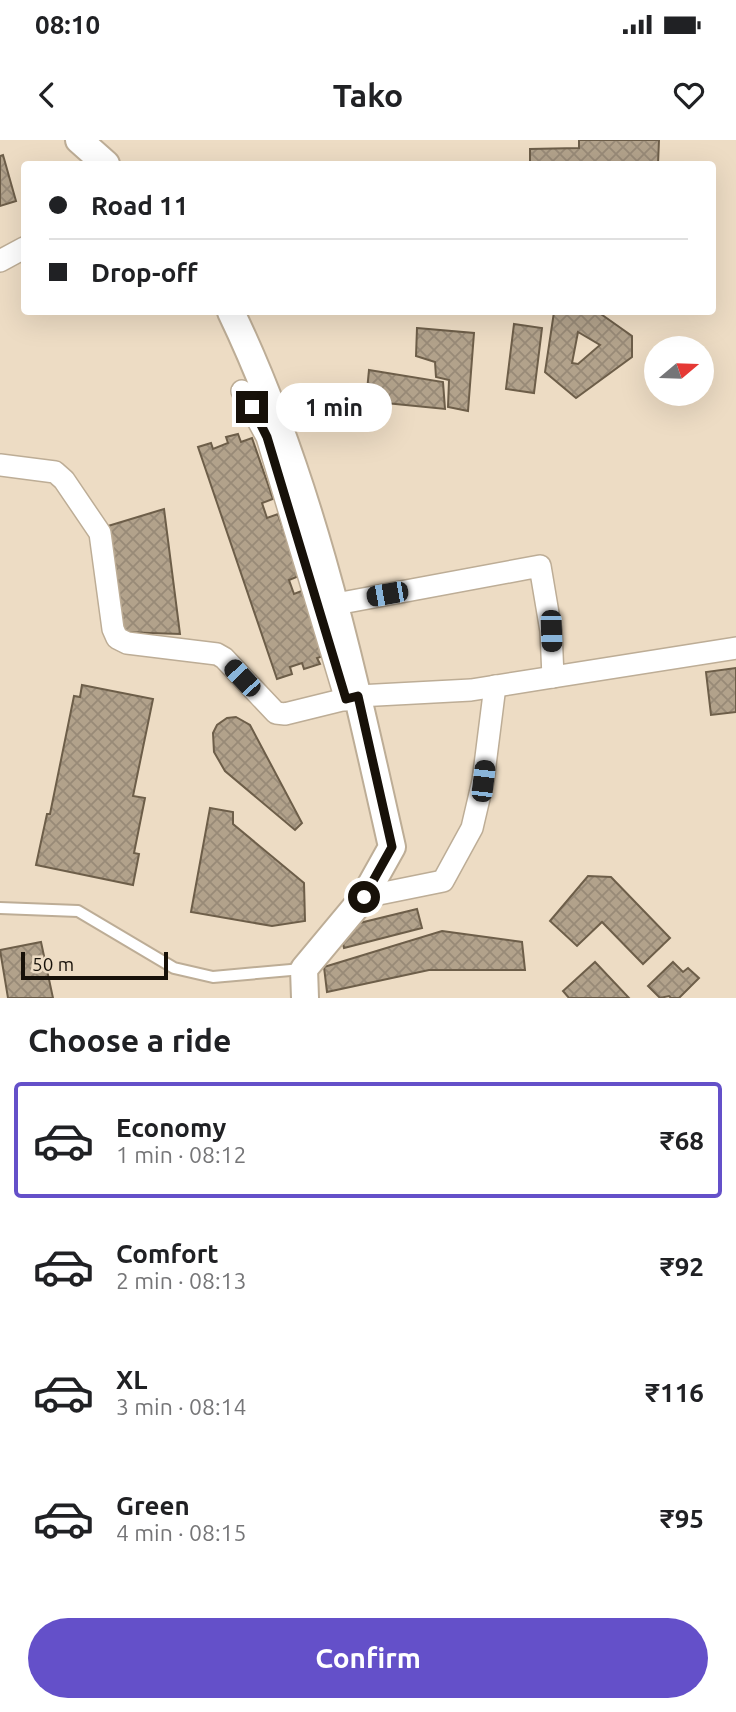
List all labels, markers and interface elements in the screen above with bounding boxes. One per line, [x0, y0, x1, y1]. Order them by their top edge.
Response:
text: 08:10 [35, 10, 100, 39]
icon: back [28, 76, 66, 114]
icon: heart [670, 76, 708, 114]
text: Tako [333, 77, 403, 113]
text: Road 11 [91, 191, 188, 220]
text: Drop-off [91, 258, 198, 287]
north arrow [644, 336, 714, 406]
map controls [644, 336, 714, 406]
callout: 1 min [276, 383, 392, 432]
route end [236, 391, 268, 423]
text: 1 min [305, 395, 363, 420]
car [365, 580, 410, 608]
car [540, 610, 563, 652]
car [220, 655, 265, 701]
car [471, 759, 496, 803]
route start [348, 881, 380, 913]
scale bar [21, 949, 168, 981]
text: 50 m [32, 953, 74, 975]
text: Choose a ride [28, 1022, 231, 1058]
icon: car [32, 1109, 95, 1172]
text: Economy [116, 1113, 226, 1142]
text: ₹68 [660, 1126, 704, 1155]
text: 1 min · 08:12 [116, 1142, 247, 1167]
icon: car [32, 1235, 95, 1298]
text: Comfort [116, 1239, 219, 1268]
text: ₹92 [660, 1252, 704, 1281]
text: 2 min · 08:13 [116, 1268, 247, 1293]
icon: car [32, 1361, 95, 1424]
text: XL [116, 1365, 147, 1394]
text: ₹116 [645, 1378, 704, 1407]
text: 3 min · 08:14 [116, 1394, 247, 1419]
icon: car [32, 1487, 95, 1550]
text: Green [116, 1491, 190, 1520]
text: ₹95 [660, 1504, 704, 1533]
text: 4 min · 08:15 [116, 1520, 247, 1545]
button: Confirm [28, 1618, 708, 1698]

